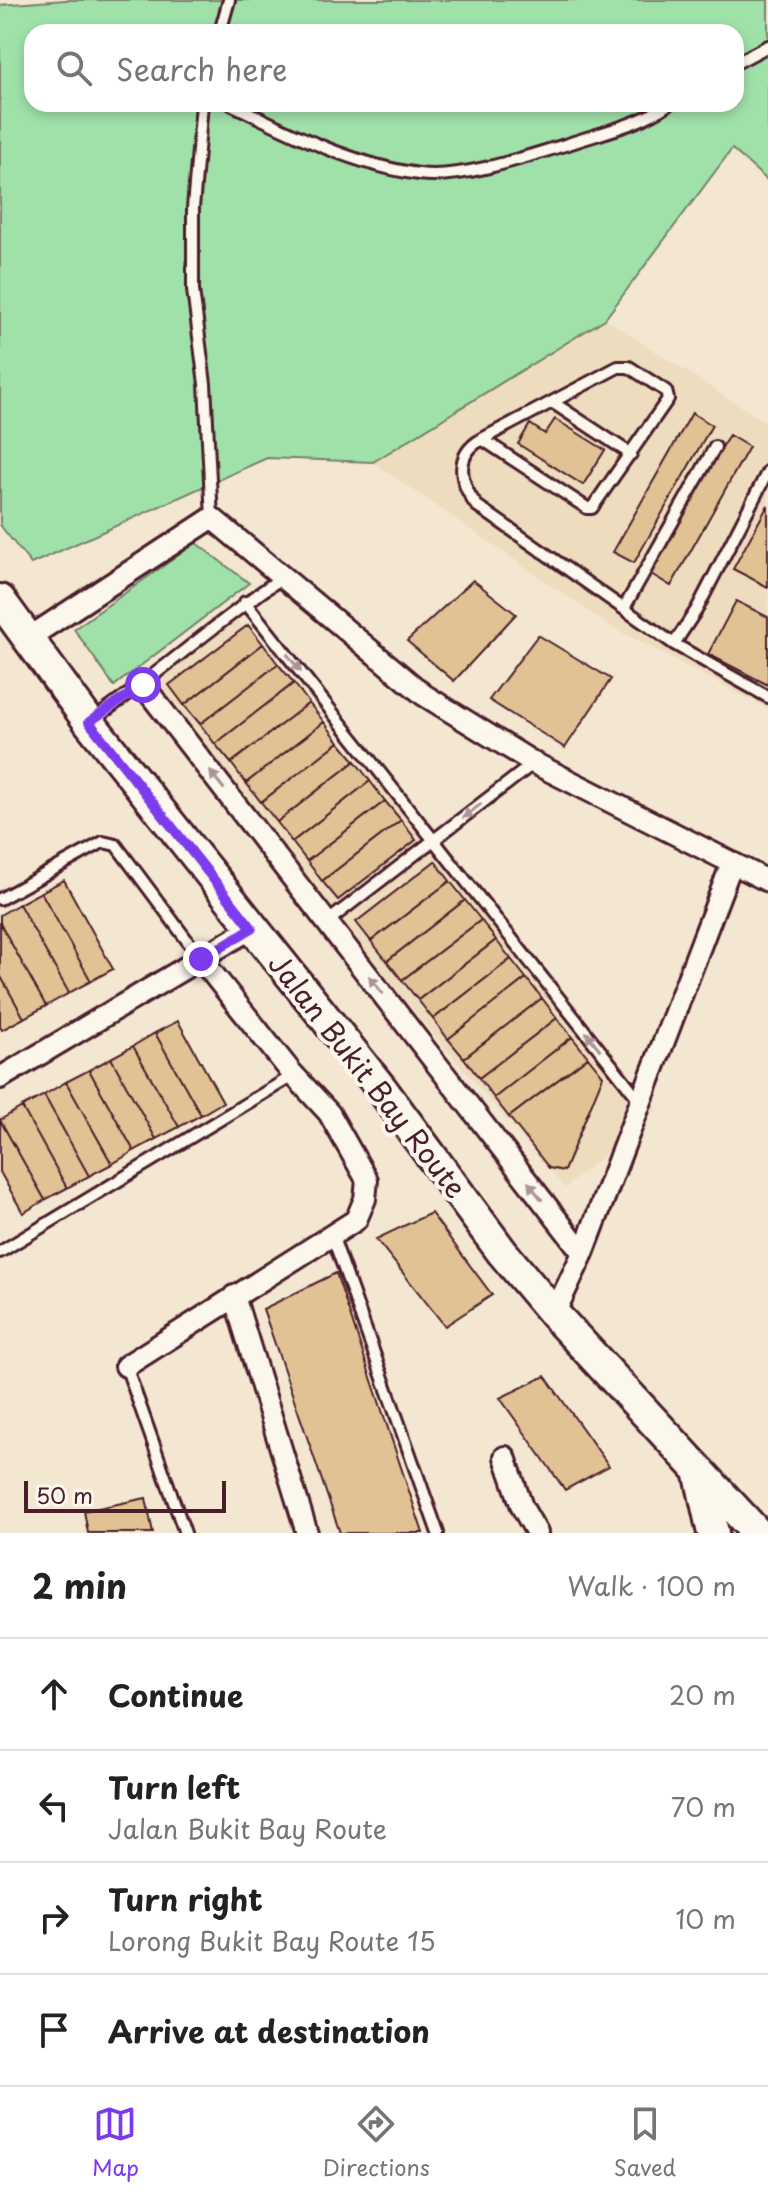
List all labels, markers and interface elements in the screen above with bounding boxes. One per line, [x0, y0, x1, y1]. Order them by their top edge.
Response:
search box [24, 24, 744, 112]
icon: search [52, 46, 96, 90]
text: Search here [116, 46, 288, 91]
one-way arrow [285, 653, 301, 673]
route start [125, 667, 161, 703]
one-way arrow [209, 770, 225, 790]
one-way arrow [462, 802, 483, 818]
route end [183, 941, 219, 977]
street label: Jalan Bukit Bay Route [259, 944, 478, 1207]
one-way arrow [369, 975, 385, 995]
one-way arrow [585, 1031, 602, 1051]
one-way arrow [528, 1181, 544, 1201]
scale bar [24, 1477, 226, 1513]
text: 50 m [36, 1478, 93, 1511]
text: 2 min [32, 1559, 127, 1611]
text: Walk · 100 m [568, 1566, 736, 1605]
icon: ahead [32, 1672, 76, 1716]
text: Continue [108, 1672, 243, 1717]
text: 20 m [669, 1675, 736, 1714]
text: Turn left [108, 1764, 240, 1809]
icon: left [32, 1784, 76, 1828]
text: 70 m [671, 1787, 736, 1826]
text: Jalan Bukit Bay Route [108, 1809, 387, 1848]
text: Turn right [108, 1876, 263, 1921]
icon: right [32, 1896, 76, 1940]
text: 10 m [675, 1899, 736, 1938]
text: Lorong Bukit Bay Route 15 [108, 1921, 436, 1960]
icon: arrive [32, 2008, 76, 2052]
text: Arrive at destination [108, 2008, 430, 2053]
tab: Map [92, 2102, 139, 2183]
tab: Directions [323, 2102, 430, 2183]
tab: Saved [614, 2102, 676, 2183]

